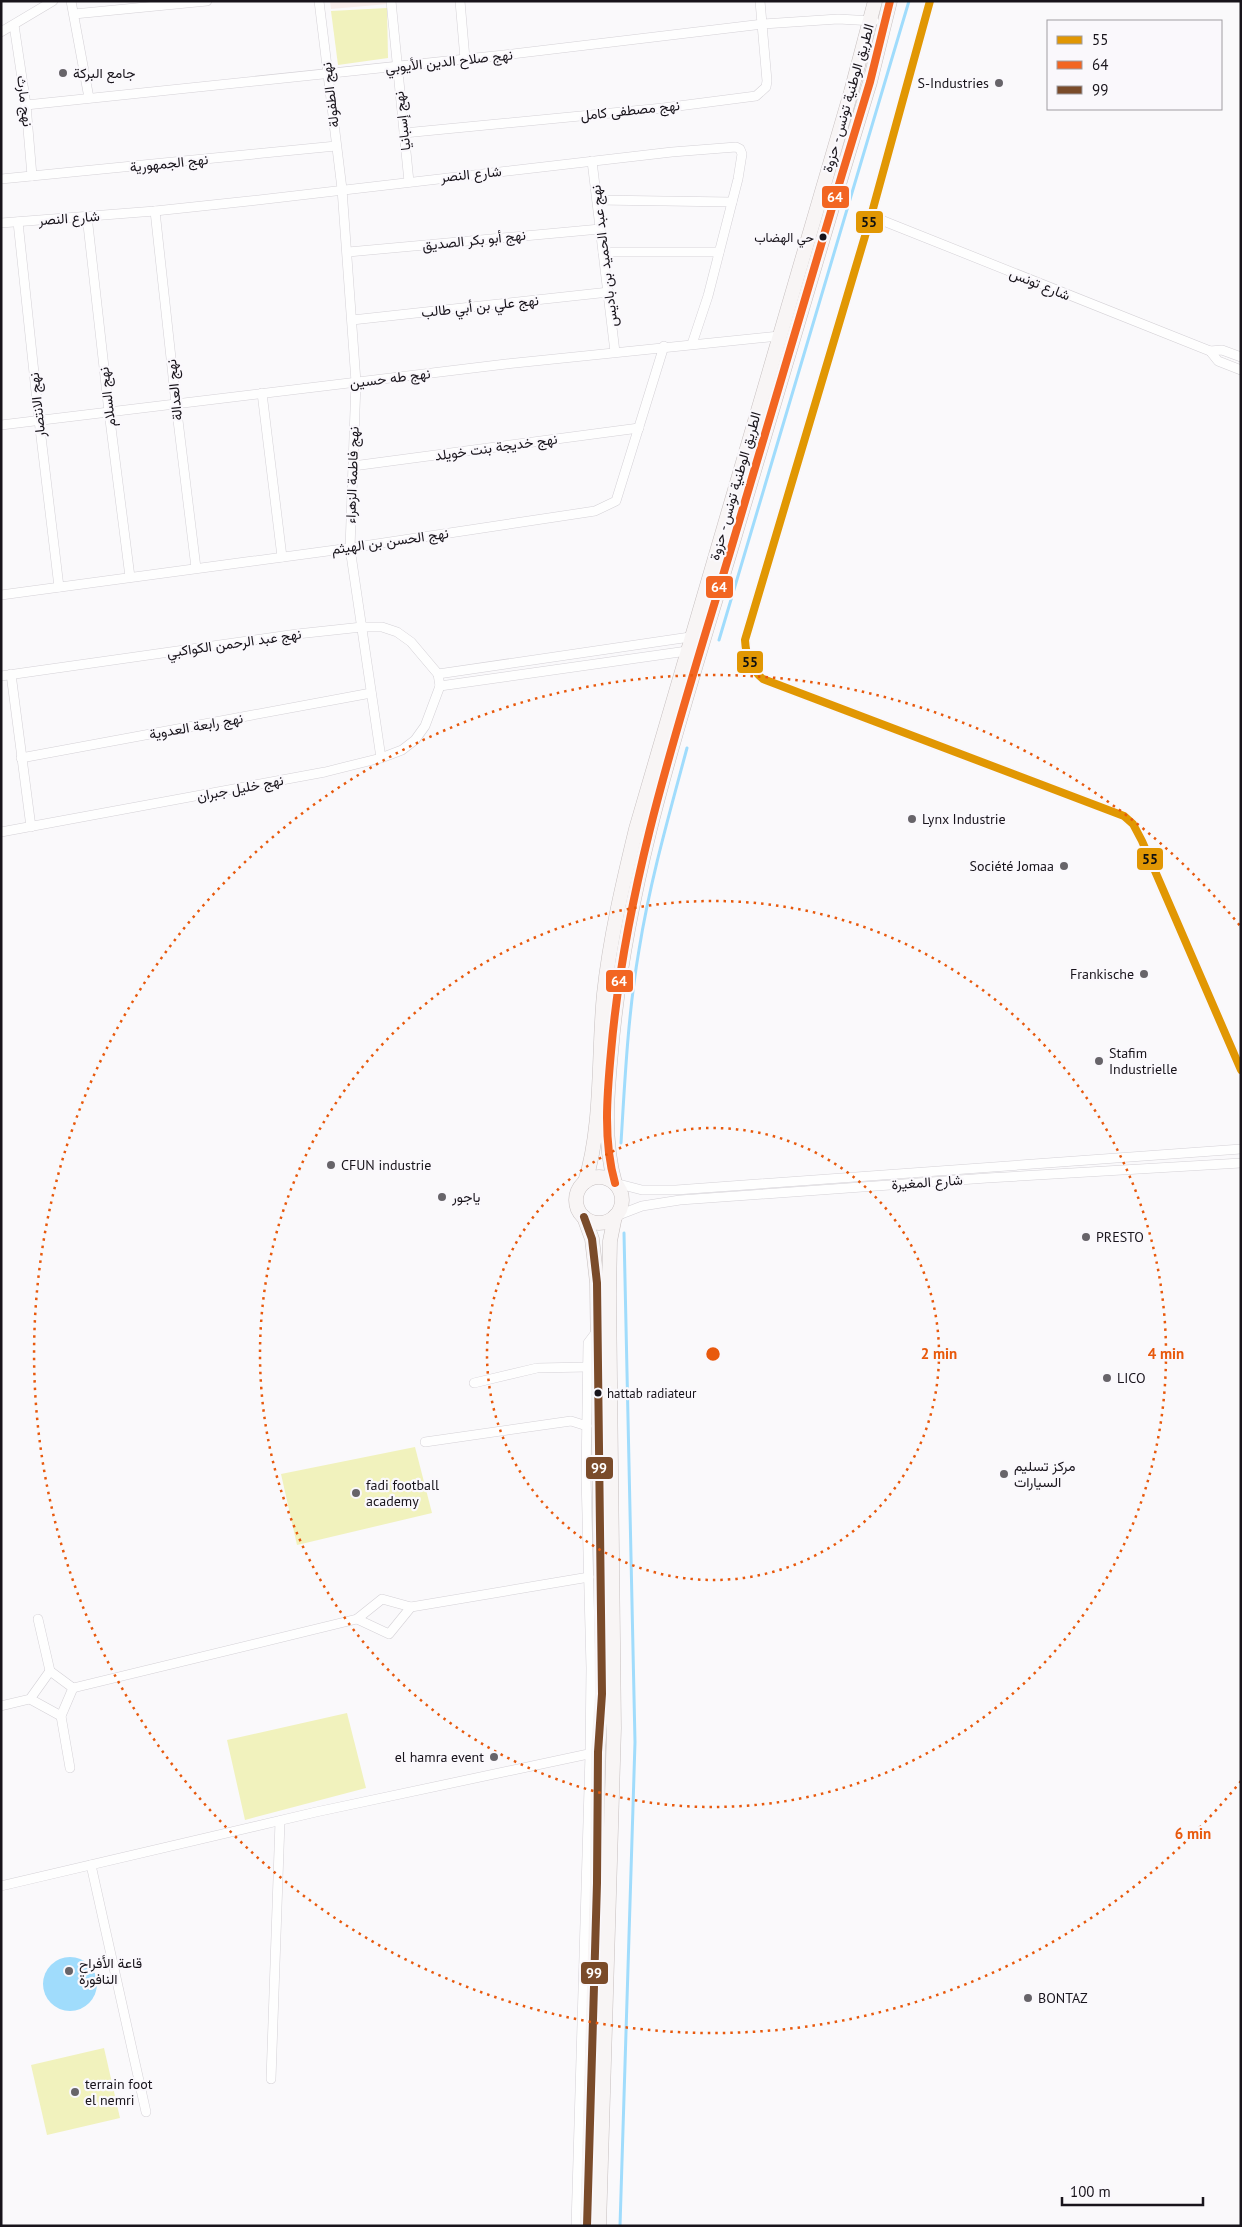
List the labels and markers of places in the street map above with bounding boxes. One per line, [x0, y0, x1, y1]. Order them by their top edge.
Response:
place label: جامع البركة [73, 64, 135, 84]
marker: جامع البركة [57, 67, 69, 79]
place label: S-Industries [918, 74, 989, 92]
marker: S-Industries [993, 77, 1005, 89]
place label: حي الهضاب [754, 229, 814, 248]
marker: حي الهضاب [818, 232, 828, 242]
place label: Lynx Industrie [922, 810, 1006, 828]
marker: Lynx Industrie [906, 813, 918, 825]
place label: Société Jomaa [970, 857, 1054, 875]
marker: Société Jomaa [1058, 860, 1070, 872]
place label: Frankische [1070, 965, 1134, 983]
marker: Frankische [1138, 968, 1150, 980]
place label: Stafim Industrielle [1109, 1044, 1177, 1078]
marker: Stafim Industrielle [1093, 1055, 1105, 1067]
place label: CFUN industrie [341, 1156, 431, 1174]
marker: CFUN industrie [325, 1159, 337, 1171]
place label: ياجور [451, 1188, 480, 1206]
marker: ياجور [436, 1191, 448, 1203]
place label: PRESTO [1096, 1228, 1144, 1246]
marker: PRESTO [1080, 1231, 1092, 1243]
centre of rings [704, 1345, 722, 1363]
place label: LICO [1117, 1369, 1146, 1387]
marker: LICO [1101, 1372, 1113, 1384]
place label: hattab radiateur [607, 1385, 697, 1402]
marker: hattab radiateur [593, 1388, 603, 1398]
place label: مركز تسليم السيارات [1014, 1457, 1075, 1491]
marker: مركز تسليم السيارات [998, 1468, 1010, 1480]
place label: fadi football academy [366, 1476, 439, 1510]
marker: fadi football academy [350, 1487, 362, 1499]
place label: el hamra event [395, 1748, 484, 1766]
marker: el hamra event [488, 1751, 500, 1763]
place label: قاعة الأفراح النافورة [79, 1954, 142, 1988]
marker: قاعة الأفراح النافورة [63, 1965, 75, 1977]
place label: BONTAZ [1038, 1989, 1088, 2007]
marker: BONTAZ [1022, 1992, 1034, 2004]
place label: terrain foot el nemri [85, 2075, 153, 2109]
marker: terrain foot el nemri [69, 2086, 81, 2098]

